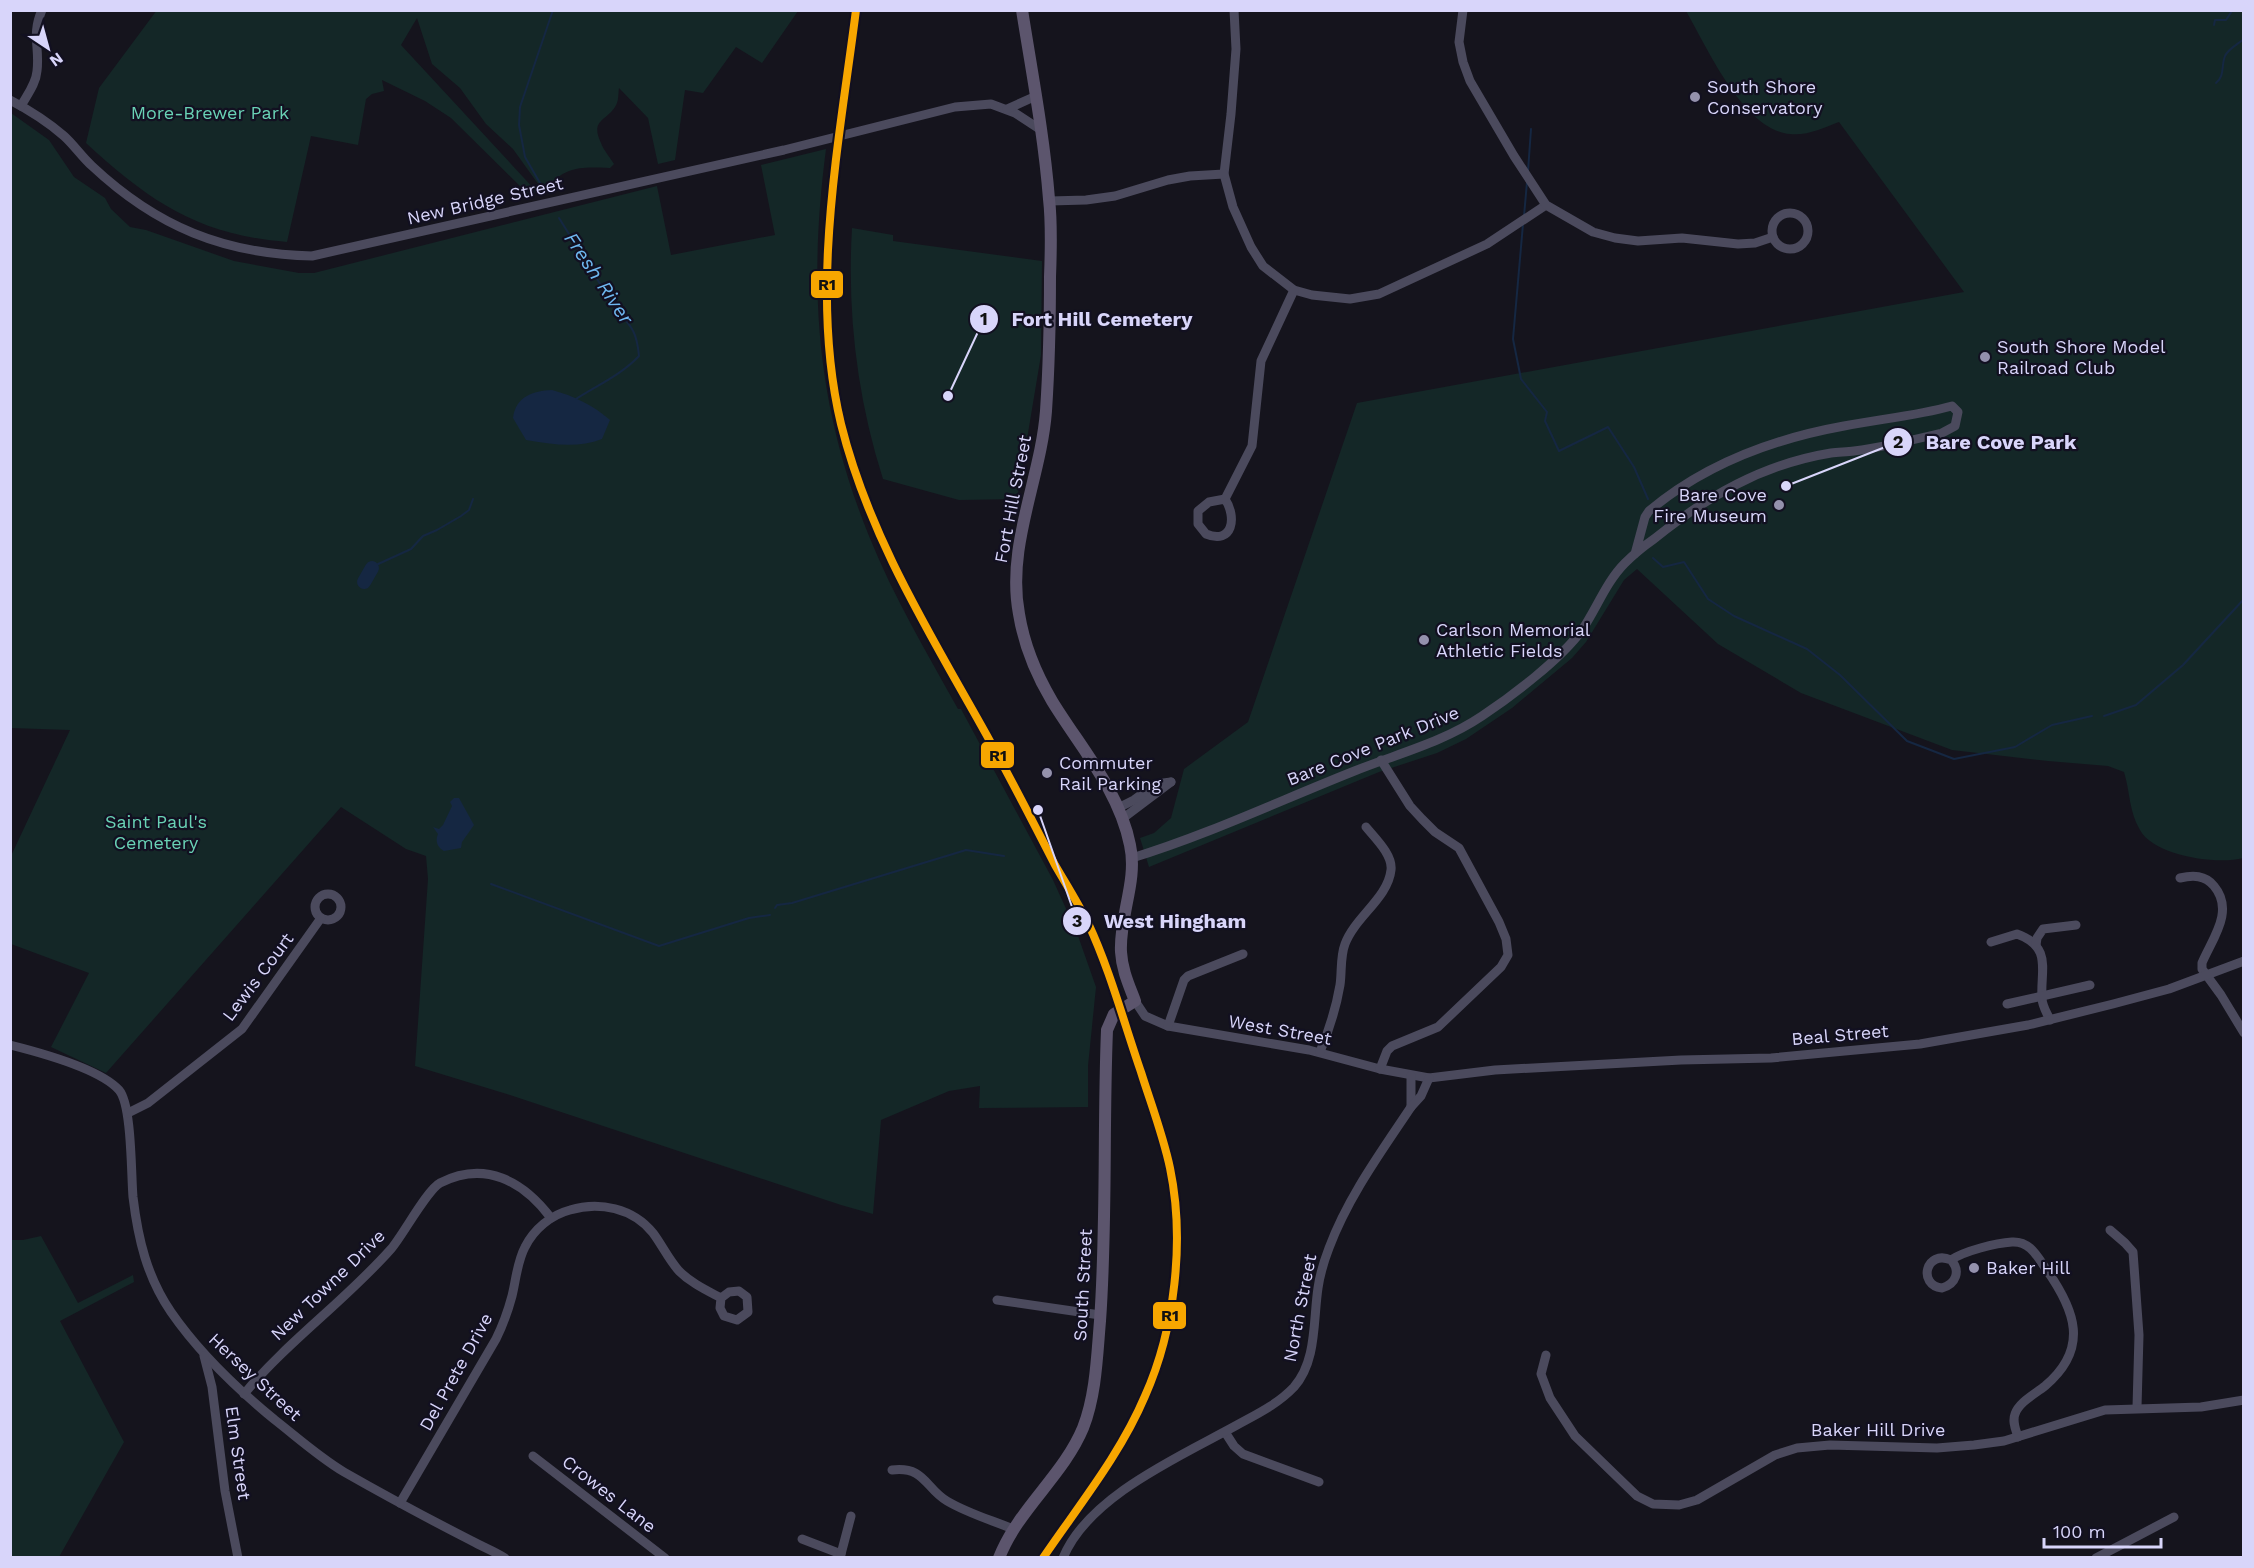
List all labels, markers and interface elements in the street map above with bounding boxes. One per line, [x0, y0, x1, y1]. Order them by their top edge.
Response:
north arrow [18, 18, 78, 78]
text: N [46, 49, 67, 71]
place label: South Shore Conservatory [1707, 76, 1823, 118]
marker: South Shore Conservatory [1688, 90, 1702, 104]
park label: More-Brewer Park [131, 102, 289, 123]
street label: New Bridge Street [405, 172, 565, 229]
water label: Fresh River [559, 227, 639, 330]
line badge: R1 [810, 270, 844, 299]
text: R1 [818, 275, 836, 294]
callout: Fort Hill Cemetery [969, 300, 1204, 338]
text: Fort Hill Cemetery [1012, 307, 1193, 331]
text: 1 [980, 308, 988, 329]
place label: South Shore Model Railroad Club [1997, 336, 2166, 378]
marker: South Shore Model Railroad Club [1978, 350, 1992, 364]
callout: Bare Cove Park [1883, 423, 2088, 461]
text: Bare Cove Park [1926, 430, 2077, 454]
text: 2 [1893, 431, 1903, 452]
street label: Fort Hill Street [990, 433, 1035, 565]
place label: Bare Cove Fire Museum [1653, 484, 1767, 526]
marker: Bare Cove Fire Museum [1772, 498, 1786, 512]
place label: Carlson Memorial Athletic Fields [1436, 619, 1591, 661]
marker: Carlson Memorial Athletic Fields [1417, 633, 1431, 647]
street label: Bare Cove Park Drive [1284, 701, 1462, 790]
line badge: R1 [980, 741, 1015, 769]
text: R1 [989, 746, 1007, 765]
place label: Commuter Rail Parking [1059, 752, 1162, 794]
marker: Commuter Rail Parking [1040, 766, 1054, 780]
park label: Saint Paul's Cemetery [105, 811, 207, 853]
callout: West Hingham [1062, 902, 1259, 940]
text: West Hingham [1104, 909, 1246, 933]
text: 3 [1072, 910, 1082, 931]
street label: Lewis Court [218, 928, 298, 1025]
street label: West Street [1227, 1010, 1334, 1049]
street label: Beal Street [1790, 1020, 1890, 1049]
street label: New Towne Drive [266, 1225, 389, 1344]
street label: South Street [1069, 1228, 1096, 1342]
street label: North Street [1279, 1252, 1320, 1364]
place label: Baker Hill [1986, 1257, 2071, 1278]
marker: Baker Hill [1967, 1261, 1981, 1275]
line badge: R1 [1152, 1301, 1187, 1330]
text: R1 [1161, 1306, 1179, 1325]
street label: Del Prete Drive [415, 1309, 497, 1434]
street label: Hersey Street [205, 1328, 306, 1425]
street label: Elm Street [222, 1405, 256, 1502]
street label: Baker Hill Drive [1811, 1419, 1945, 1440]
street label: Crowes Lane [558, 1450, 660, 1537]
scale bar [2044, 1511, 2161, 1549]
text: 100 m [2053, 1521, 2106, 1542]

